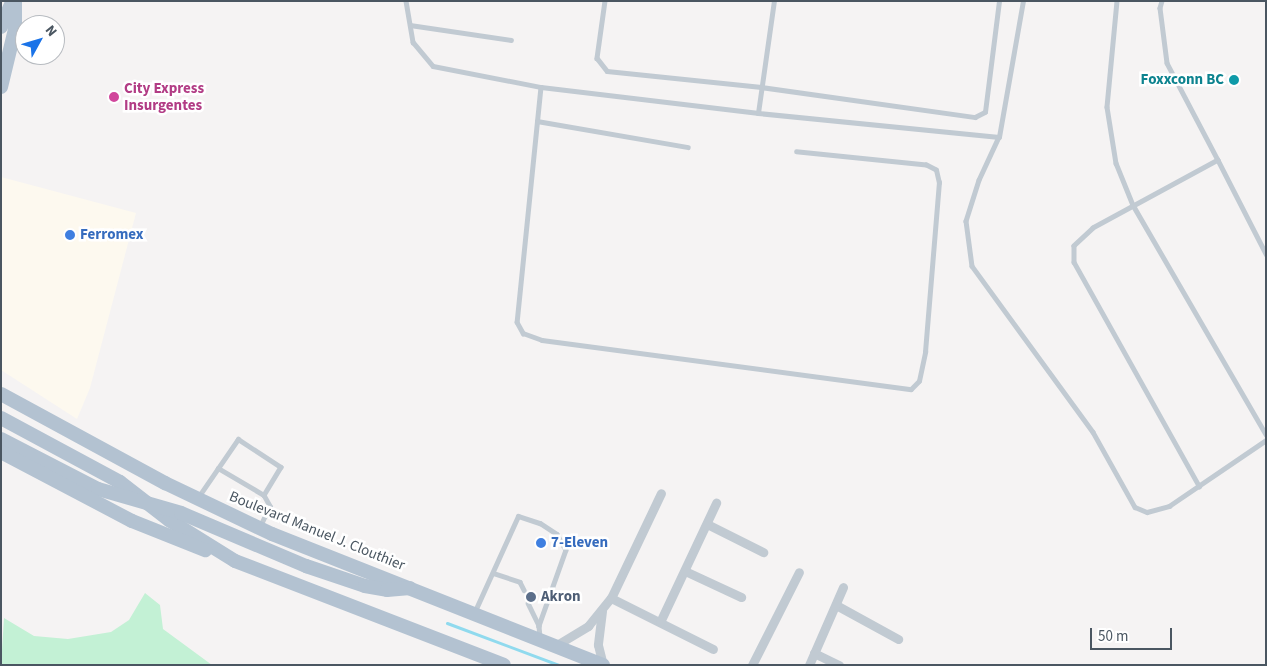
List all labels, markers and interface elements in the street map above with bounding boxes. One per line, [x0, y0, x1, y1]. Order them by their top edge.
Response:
north arrow [15, 15, 65, 65]
text: N [40, 21, 62, 41]
place label: Foxxconn BC [1141, 71, 1224, 89]
marker: Foxxconn BC [1228, 74, 1240, 86]
place label: City Express Insurgentes [124, 79, 204, 114]
marker: City Express Insurgentes [108, 91, 120, 103]
place label: Ferromex [80, 226, 144, 244]
marker: Ferromex [64, 229, 76, 241]
street label: Boulevard Manuel J. Clouthier [226, 487, 408, 575]
place label: 7-Eleven [551, 534, 608, 552]
marker: 7-Eleven [535, 537, 547, 549]
place label: Akron [541, 588, 581, 606]
marker: Akron [525, 591, 537, 603]
scale bar [1092, 618, 1174, 650]
text: 50 m [1098, 626, 1128, 647]

